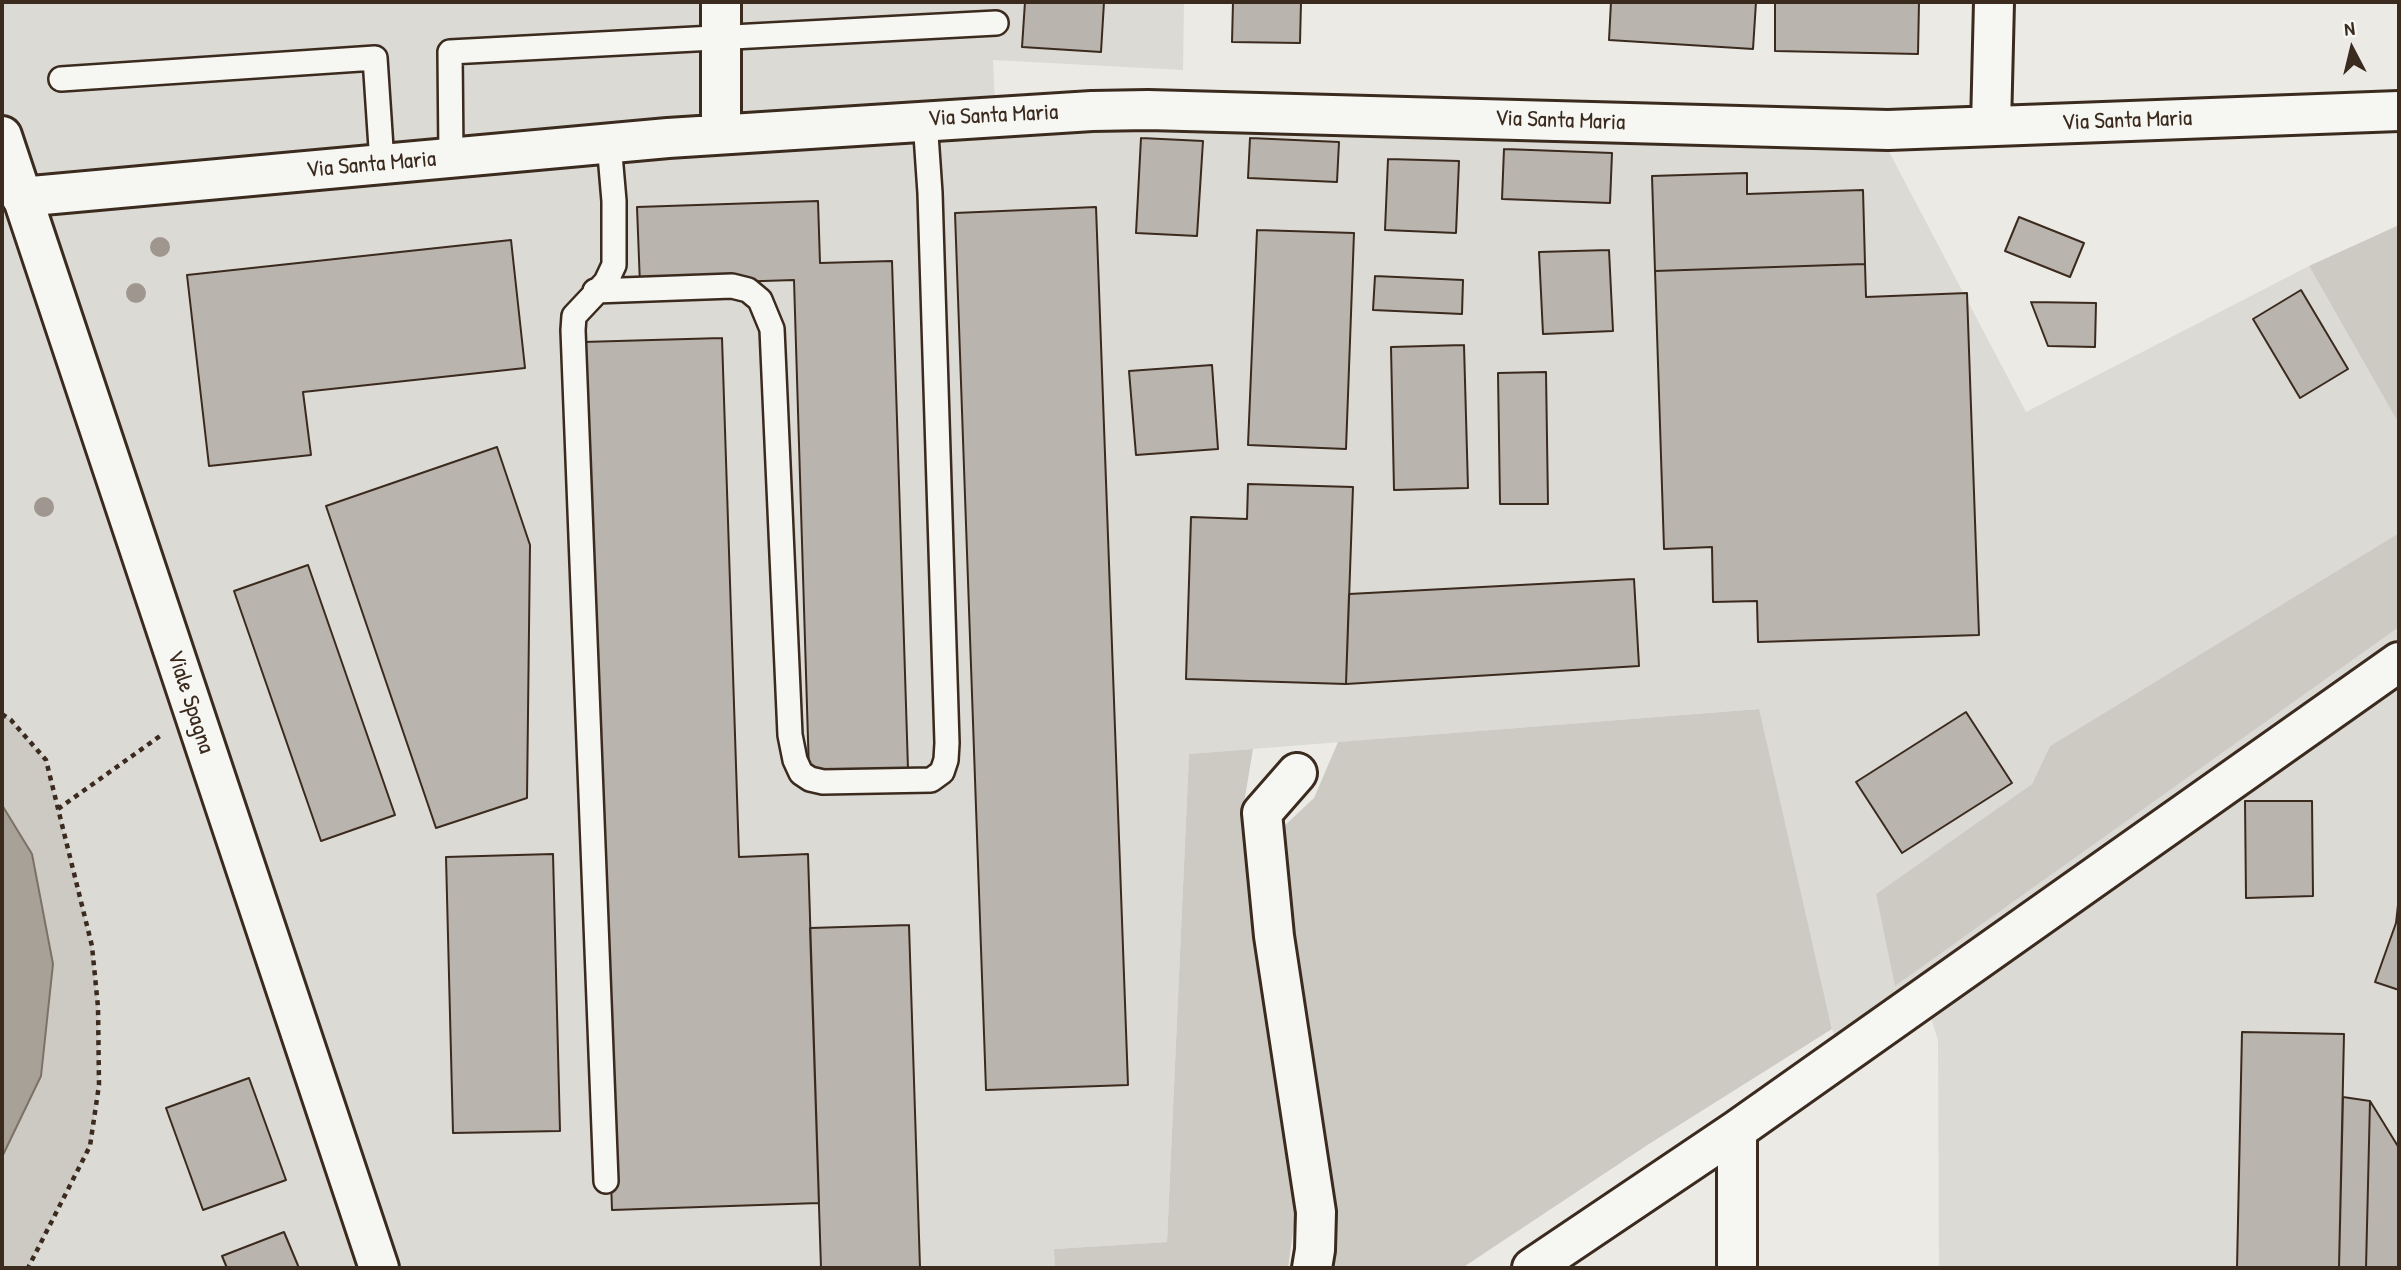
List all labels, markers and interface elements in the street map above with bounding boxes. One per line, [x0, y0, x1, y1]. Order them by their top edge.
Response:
north arrow [2317, 14, 2387, 84]
text: N [2343, 15, 2356, 42]
street label: Via Santa Maria [927, 99, 1059, 133]
street label: Via Santa Maria [1494, 105, 1626, 137]
street label: Via Santa Maria [2061, 105, 2193, 137]
street label: Via Santa Maria [305, 146, 437, 184]
street label: Viale Spagna [160, 647, 220, 757]

